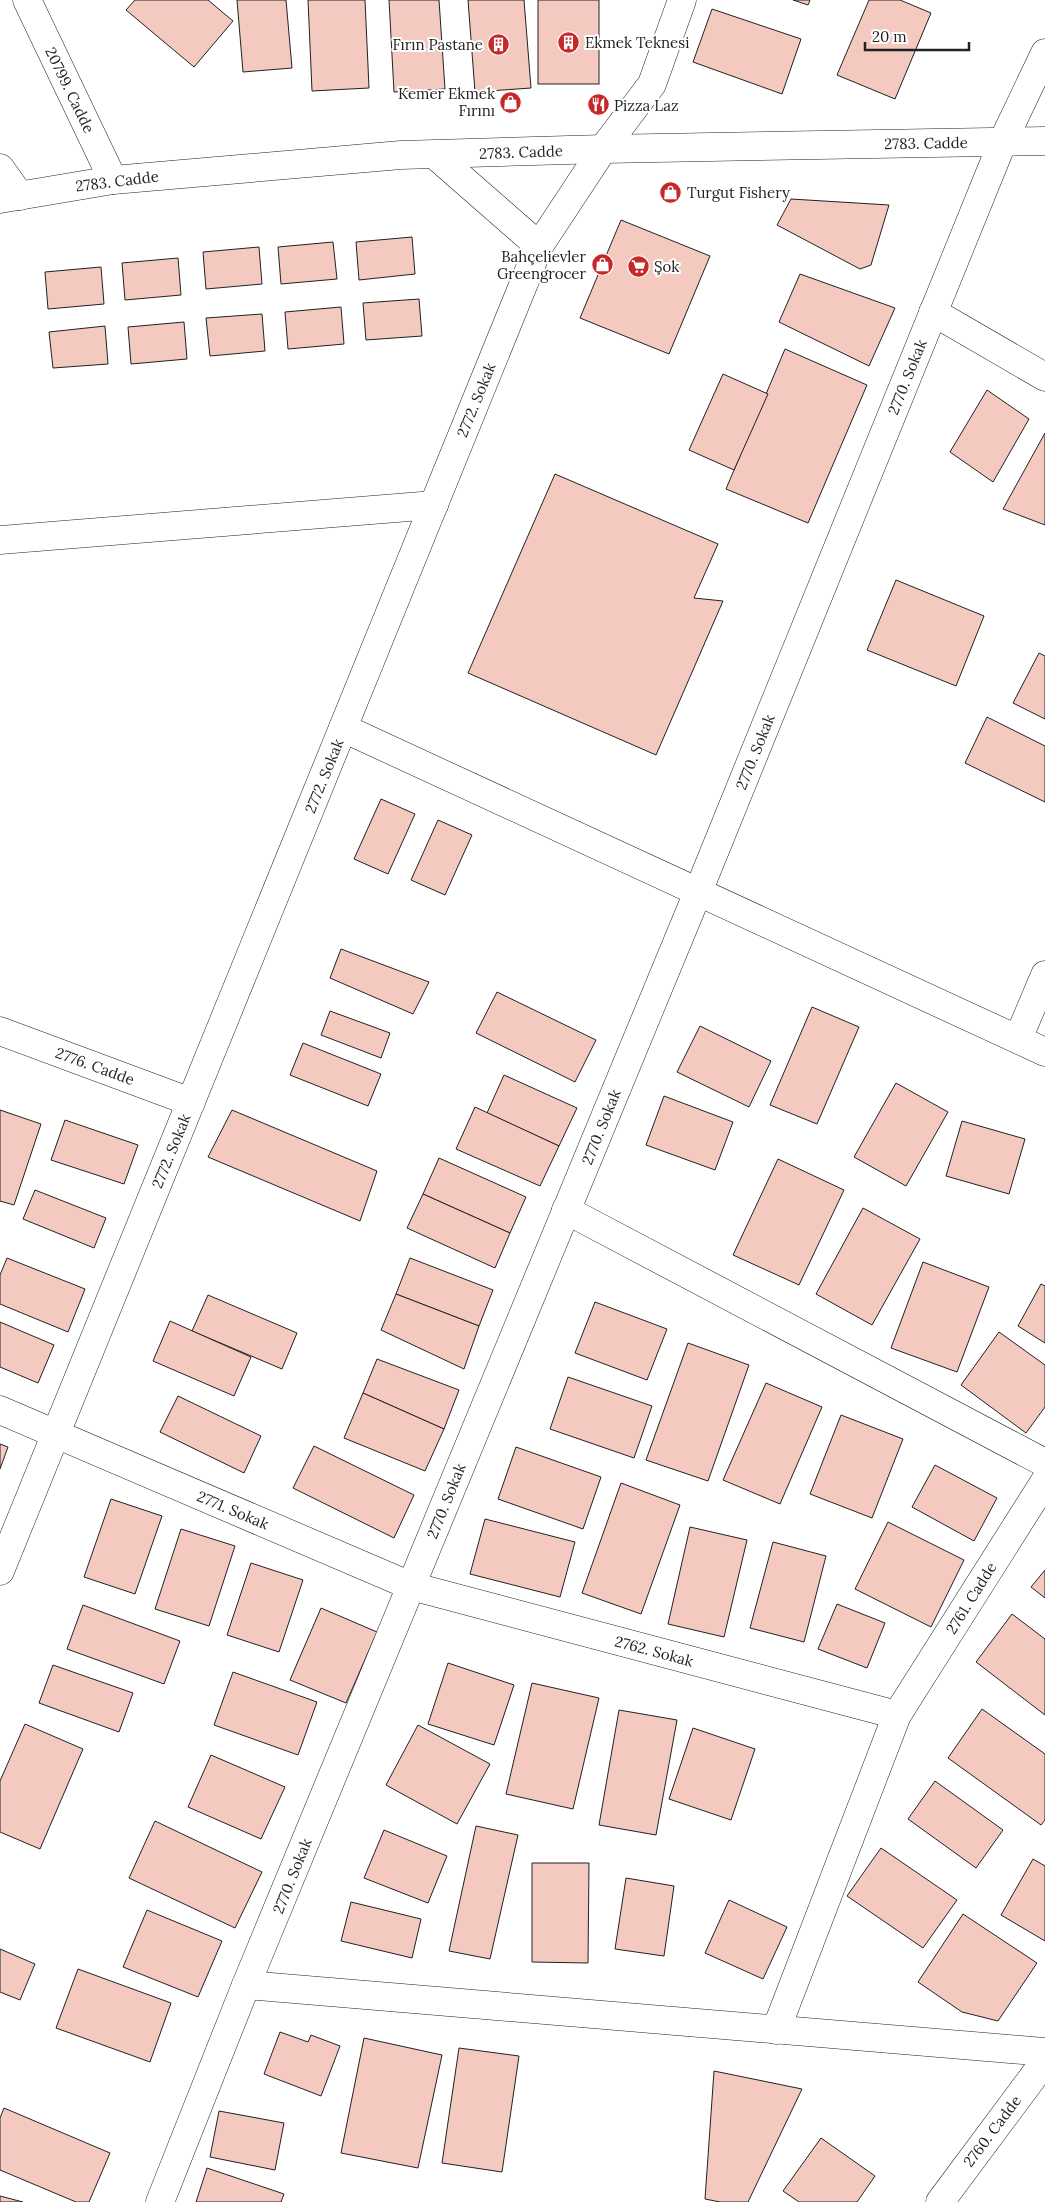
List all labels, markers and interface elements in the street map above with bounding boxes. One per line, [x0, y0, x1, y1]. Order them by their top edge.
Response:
scale bar [865, 20, 969, 52]
text: 20 m [872, 27, 907, 46]
building icon: Ekmek Teknesi [557, 30, 581, 54]
building icon: Fırın Pastane [487, 32, 511, 56]
place label: Ekmek Teknesi [585, 33, 689, 52]
place label: Fırın Pastane [392, 35, 483, 54]
street label: 20799. Cadde [41, 44, 99, 136]
place label: Kemer Ekmek Fırını [398, 84, 495, 120]
shop icon: Kemer Ekmek Fırını [499, 90, 523, 114]
restaurant icon: Pizza Laz [586, 93, 610, 117]
place label: Pizza Laz [614, 96, 679, 115]
street label: 2783. Cadde [884, 133, 968, 153]
street label: 2783. Cadde [479, 141, 563, 163]
street label: 2783. Cadde [74, 166, 160, 196]
shop icon: Turgut Fishery [659, 180, 683, 204]
place label: Turgut Fishery [687, 183, 790, 202]
place label: Bahçelievler Greengrocer [497, 247, 586, 283]
shop icon: Bahçelievler Greengrocer [590, 253, 614, 277]
supermarket icon: Şok [626, 254, 650, 278]
place label: Şok [654, 257, 679, 276]
street label: 2770. Sokak [883, 336, 931, 418]
street label: 2772. Sokak [452, 360, 500, 440]
street label: 2770. Sokak [731, 711, 779, 793]
street label: 2772. Sokak [300, 736, 348, 816]
street label: 2776. Cadde [53, 1043, 137, 1089]
street label: 2770. Sokak [577, 1086, 625, 1168]
street label: 2772. Sokak [147, 1111, 195, 1191]
street label: 2770. Sokak [422, 1460, 470, 1542]
street label: 2771. Sokak [194, 1486, 272, 1534]
street label: 2761. Cadde [941, 1559, 1001, 1637]
street label: 2762. Sokak [613, 1631, 695, 1671]
street label: 2770. Sokak [268, 1835, 316, 1917]
street label: 2760. Cadde [959, 2091, 1025, 2171]

